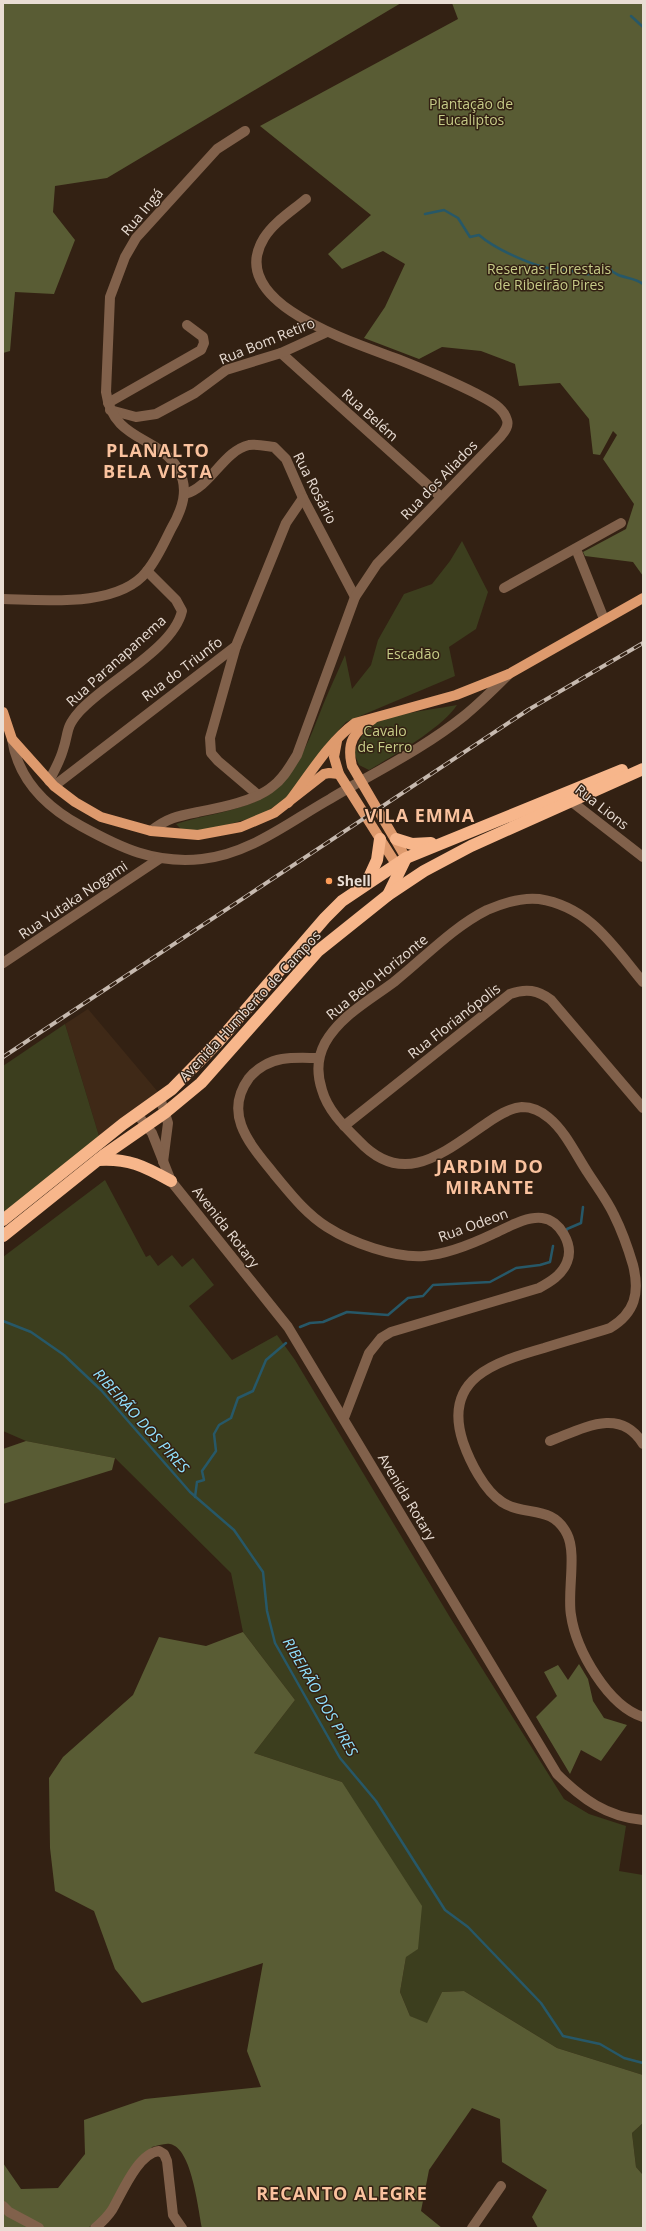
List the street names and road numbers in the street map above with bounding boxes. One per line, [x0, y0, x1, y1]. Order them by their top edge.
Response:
street label: Rua Ingá [116, 184, 167, 239]
street label: Rua Bom Retiro [216, 313, 318, 368]
street label: Rua Belém [338, 384, 403, 445]
street label: Rua dos Aliados [396, 436, 482, 523]
street label: Rua Rosário [289, 449, 342, 527]
street label: Rua Paranapanema [62, 611, 170, 711]
street label: Rua do Triunfo [137, 632, 226, 705]
street label: Rua Lions [572, 780, 633, 834]
street label: Rua Yutaka Nogami [15, 856, 131, 943]
street label: Avenida Humberto de Campos [174, 926, 325, 1085]
street label: Rua Belo Horizonte [322, 930, 432, 1024]
street label: Rua Florianópolis [403, 978, 504, 1063]
street label: Avenida Rotary [189, 1182, 265, 1272]
street label: Rua Odeon [435, 1203, 510, 1246]
street label: Avenida Rotary [374, 1450, 441, 1545]

